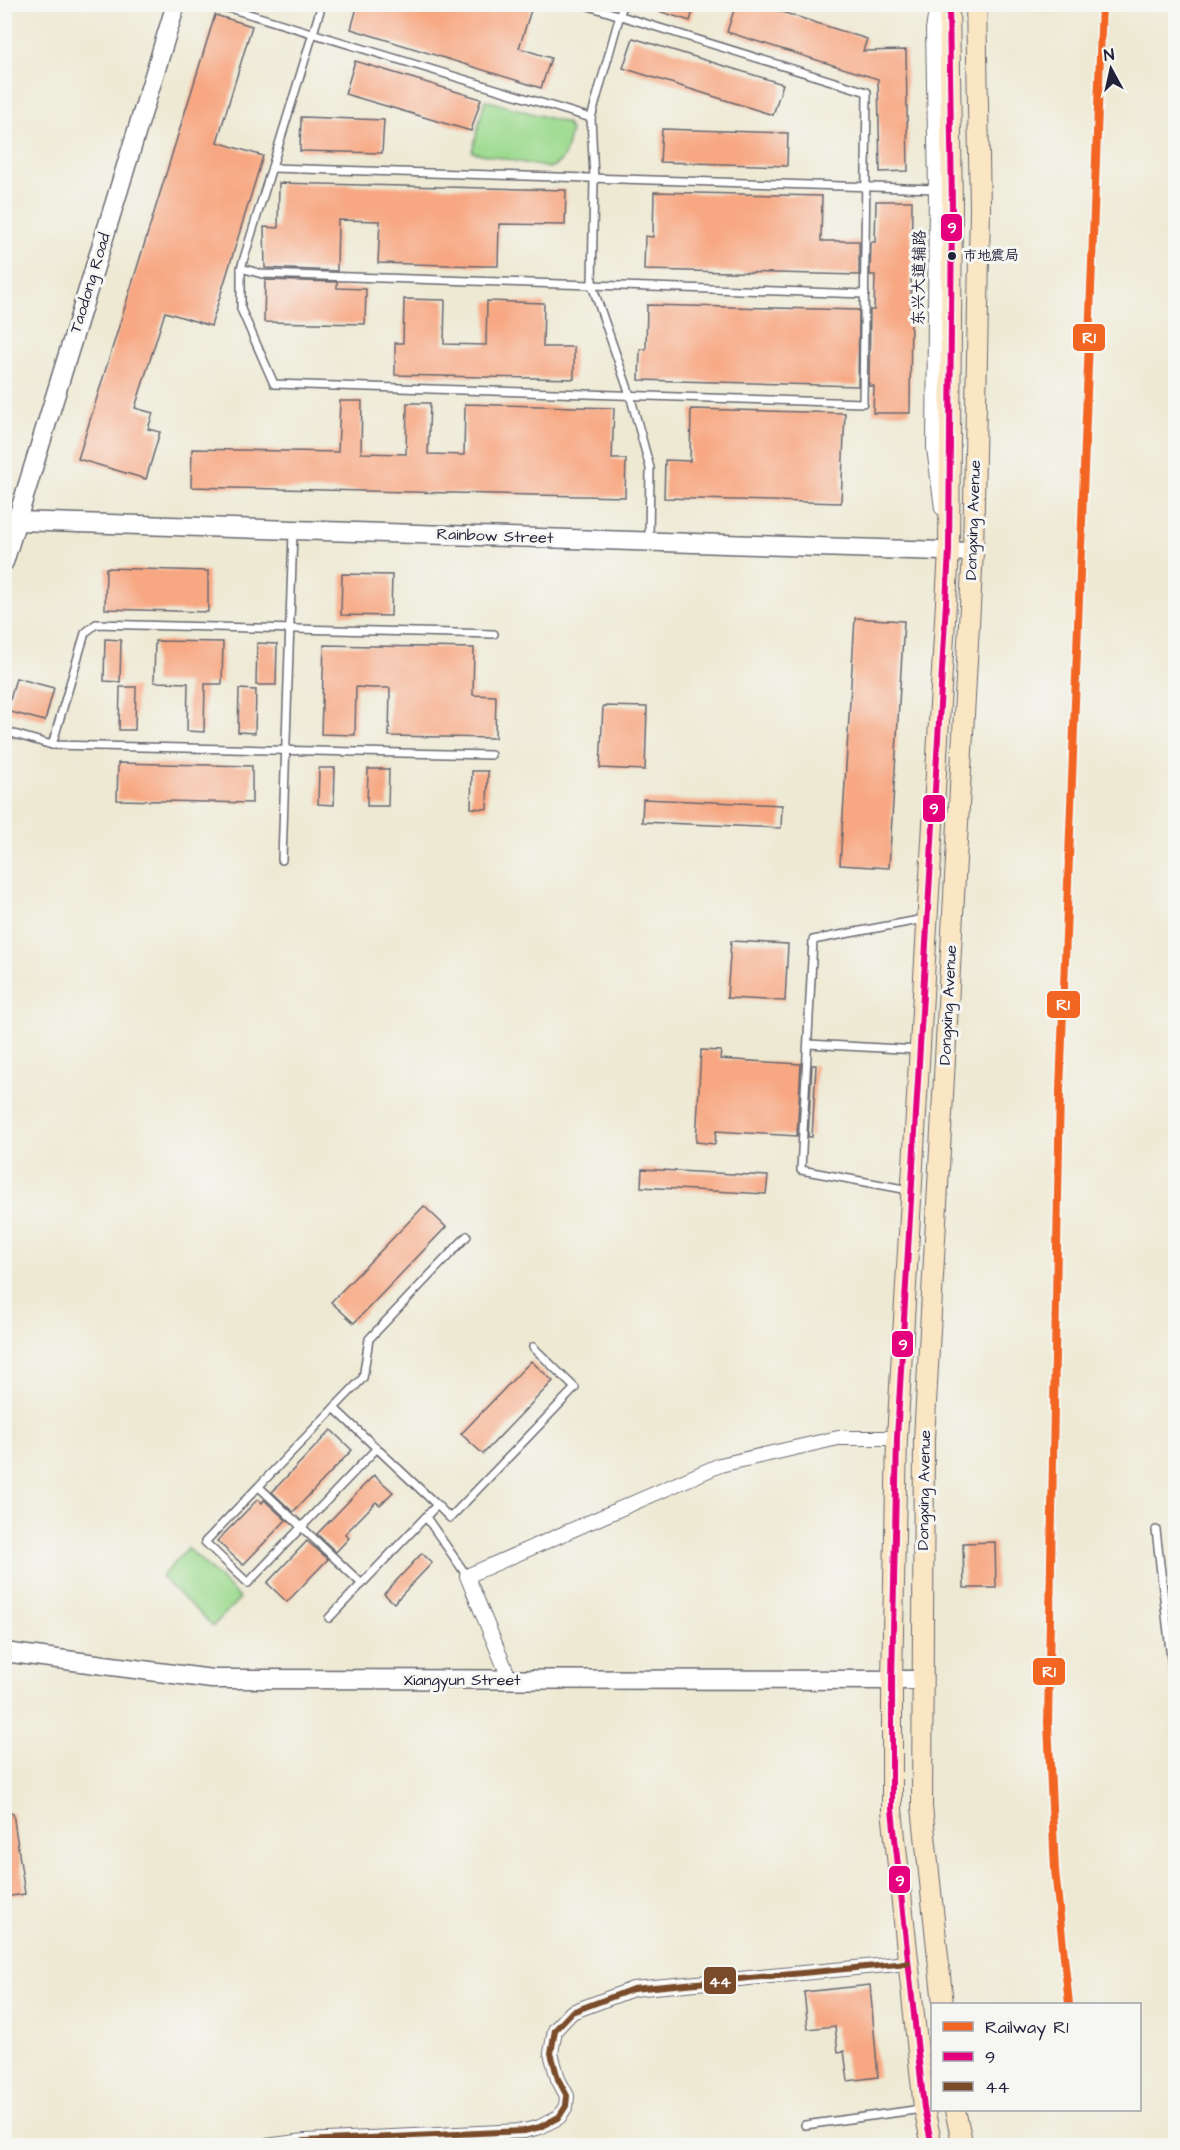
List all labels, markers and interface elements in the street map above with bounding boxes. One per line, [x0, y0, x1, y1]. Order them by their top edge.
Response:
north arrow [1081, 39, 1141, 99]
text: N [1103, 44, 1116, 67]
line badge: 9 [940, 213, 963, 242]
text: 9 [947, 217, 957, 239]
street label: Taodong Road [64, 230, 117, 336]
street label: 东兴大道辅路 [907, 230, 931, 326]
place label: 巿地震局 [963, 246, 1019, 266]
marker: 巿地震局 [946, 250, 958, 262]
line badge: R1 [1072, 323, 1106, 352]
text: R1 [1082, 327, 1097, 349]
street label: Dongxing Avenue [960, 459, 987, 580]
street label: Rainbow Street [436, 523, 554, 549]
line badge: 9 [922, 794, 946, 823]
text: 9 [929, 798, 939, 820]
street label: Dongxing Avenue [934, 944, 963, 1066]
line badge: R1 [1046, 990, 1081, 1019]
text: R1 [1056, 994, 1071, 1016]
line badge: 9 [891, 1330, 914, 1358]
text: 9 [898, 1334, 908, 1356]
street label: Dongxing Avenue [912, 1429, 937, 1550]
line badge: R1 [1032, 1657, 1066, 1686]
text: R1 [1042, 1661, 1057, 1683]
street label: Xiangyun Street [403, 1669, 521, 1692]
line badge: 9 [888, 1865, 911, 1894]
text: 9 [895, 1870, 905, 1892]
line badge: 44 [703, 1966, 737, 1995]
text: 44 [709, 1971, 731, 1993]
legend [931, 2003, 1141, 2111]
text: Railway R1 [985, 2015, 1068, 2041]
text: 9 [985, 2045, 995, 2070]
text: 44 [985, 2075, 1010, 2100]

